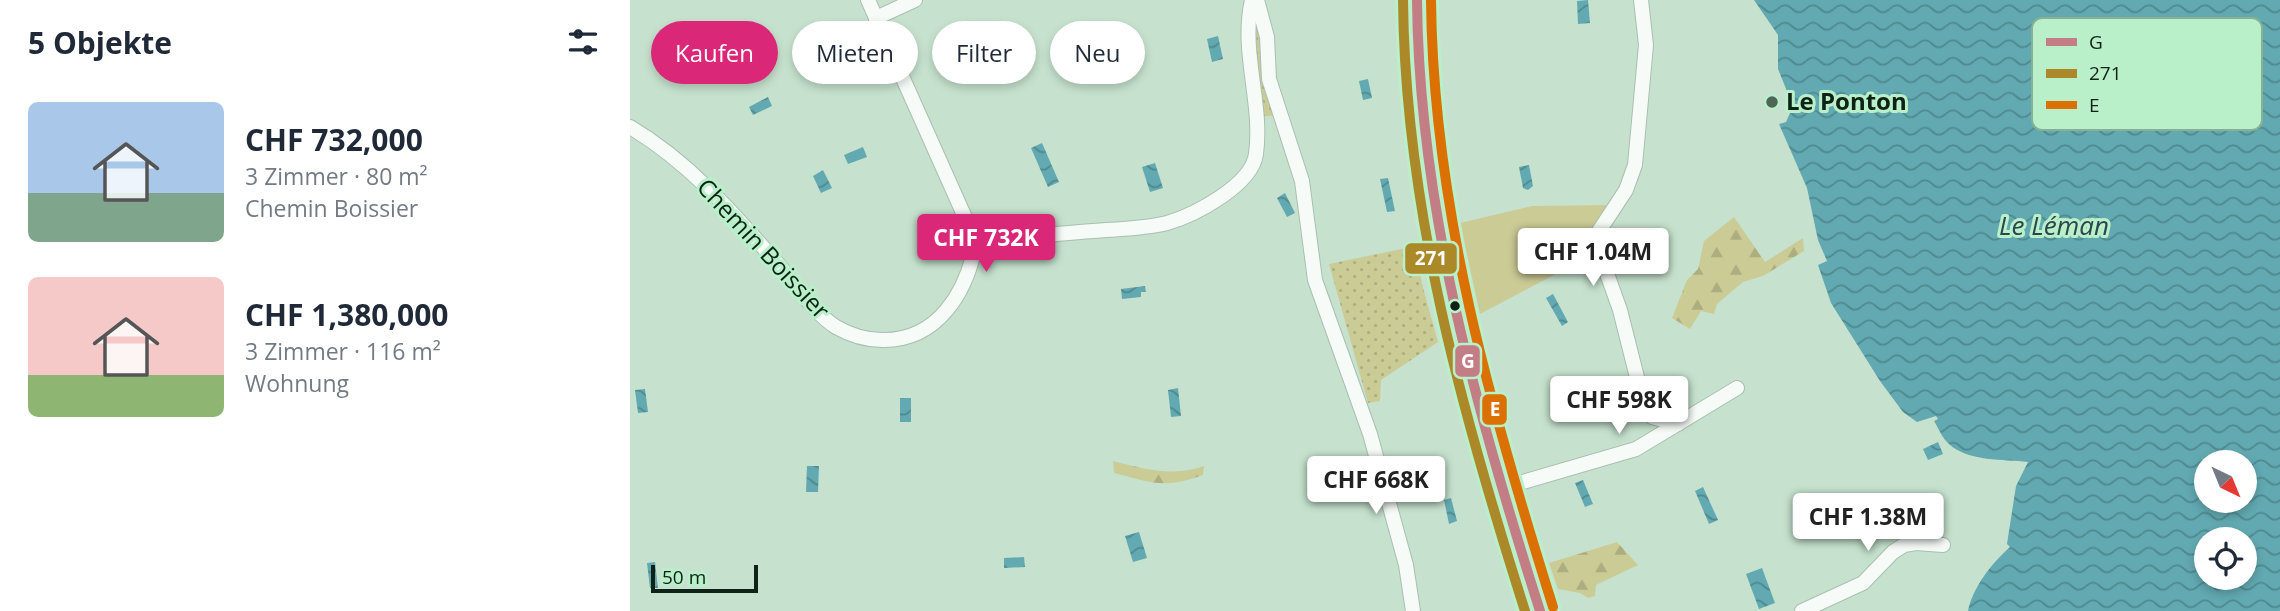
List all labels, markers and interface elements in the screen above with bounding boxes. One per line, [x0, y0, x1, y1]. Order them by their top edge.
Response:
legend [2032, 18, 2262, 130]
chip: Kaufen [651, 21, 778, 84]
chip: Mieten [792, 21, 918, 84]
chip: Filter [932, 21, 1036, 84]
chip: Neu [1050, 21, 1145, 84]
text: 5 Objekte [28, 22, 172, 63]
icon: filters [564, 23, 602, 61]
text: G [2089, 29, 2103, 55]
text: 271 [2089, 60, 2122, 86]
place label: Le Ponton [1786, 84, 1907, 117]
text: E [2089, 92, 2100, 118]
marker: Le Ponton [1764, 94, 1780, 110]
text: CHF 732,000 [245, 119, 423, 160]
icon: home [84, 130, 168, 214]
text: 3 Zimmer · 80 m² [245, 160, 428, 192]
street label: Chemin Boissier [690, 171, 838, 325]
text: Chemin Boissier [245, 192, 418, 224]
water label: Le Léman [1999, 207, 2109, 243]
pin: CHF 732K [914, 215, 1058, 274]
text: CHF 732K [933, 221, 1039, 253]
pin: CHF 1.04M [1513, 229, 1673, 288]
text: CHF 1.04M [1534, 235, 1652, 267]
line badge: 271 [1404, 242, 1458, 275]
text: 271 [1415, 245, 1447, 271]
text: CHF 1,380,000 [245, 294, 449, 335]
unlabelled marker [1448, 299, 1462, 313]
icon: home [84, 305, 168, 389]
text: 3 Zimmer · 116 m² [245, 335, 441, 367]
line badge: G [1454, 344, 1481, 378]
text: G [1461, 348, 1475, 374]
text: Wohnung [245, 367, 349, 399]
pin: CHF 598K [1547, 376, 1691, 436]
text: CHF 598K [1566, 383, 1672, 415]
line badge: E [1481, 393, 1508, 426]
text: E [1490, 396, 1500, 422]
north arrow [2194, 450, 2258, 513]
map controls [2194, 450, 2257, 590]
pin: CHF 668K [1304, 456, 1448, 516]
text: CHF 668K [1323, 463, 1429, 495]
pin: CHF 1.38M [1788, 494, 1948, 553]
text: CHF 1.38M [1809, 500, 1927, 532]
button: locate [2194, 527, 2257, 590]
scale bar [651, 562, 758, 594]
text: 50 m [662, 564, 706, 590]

